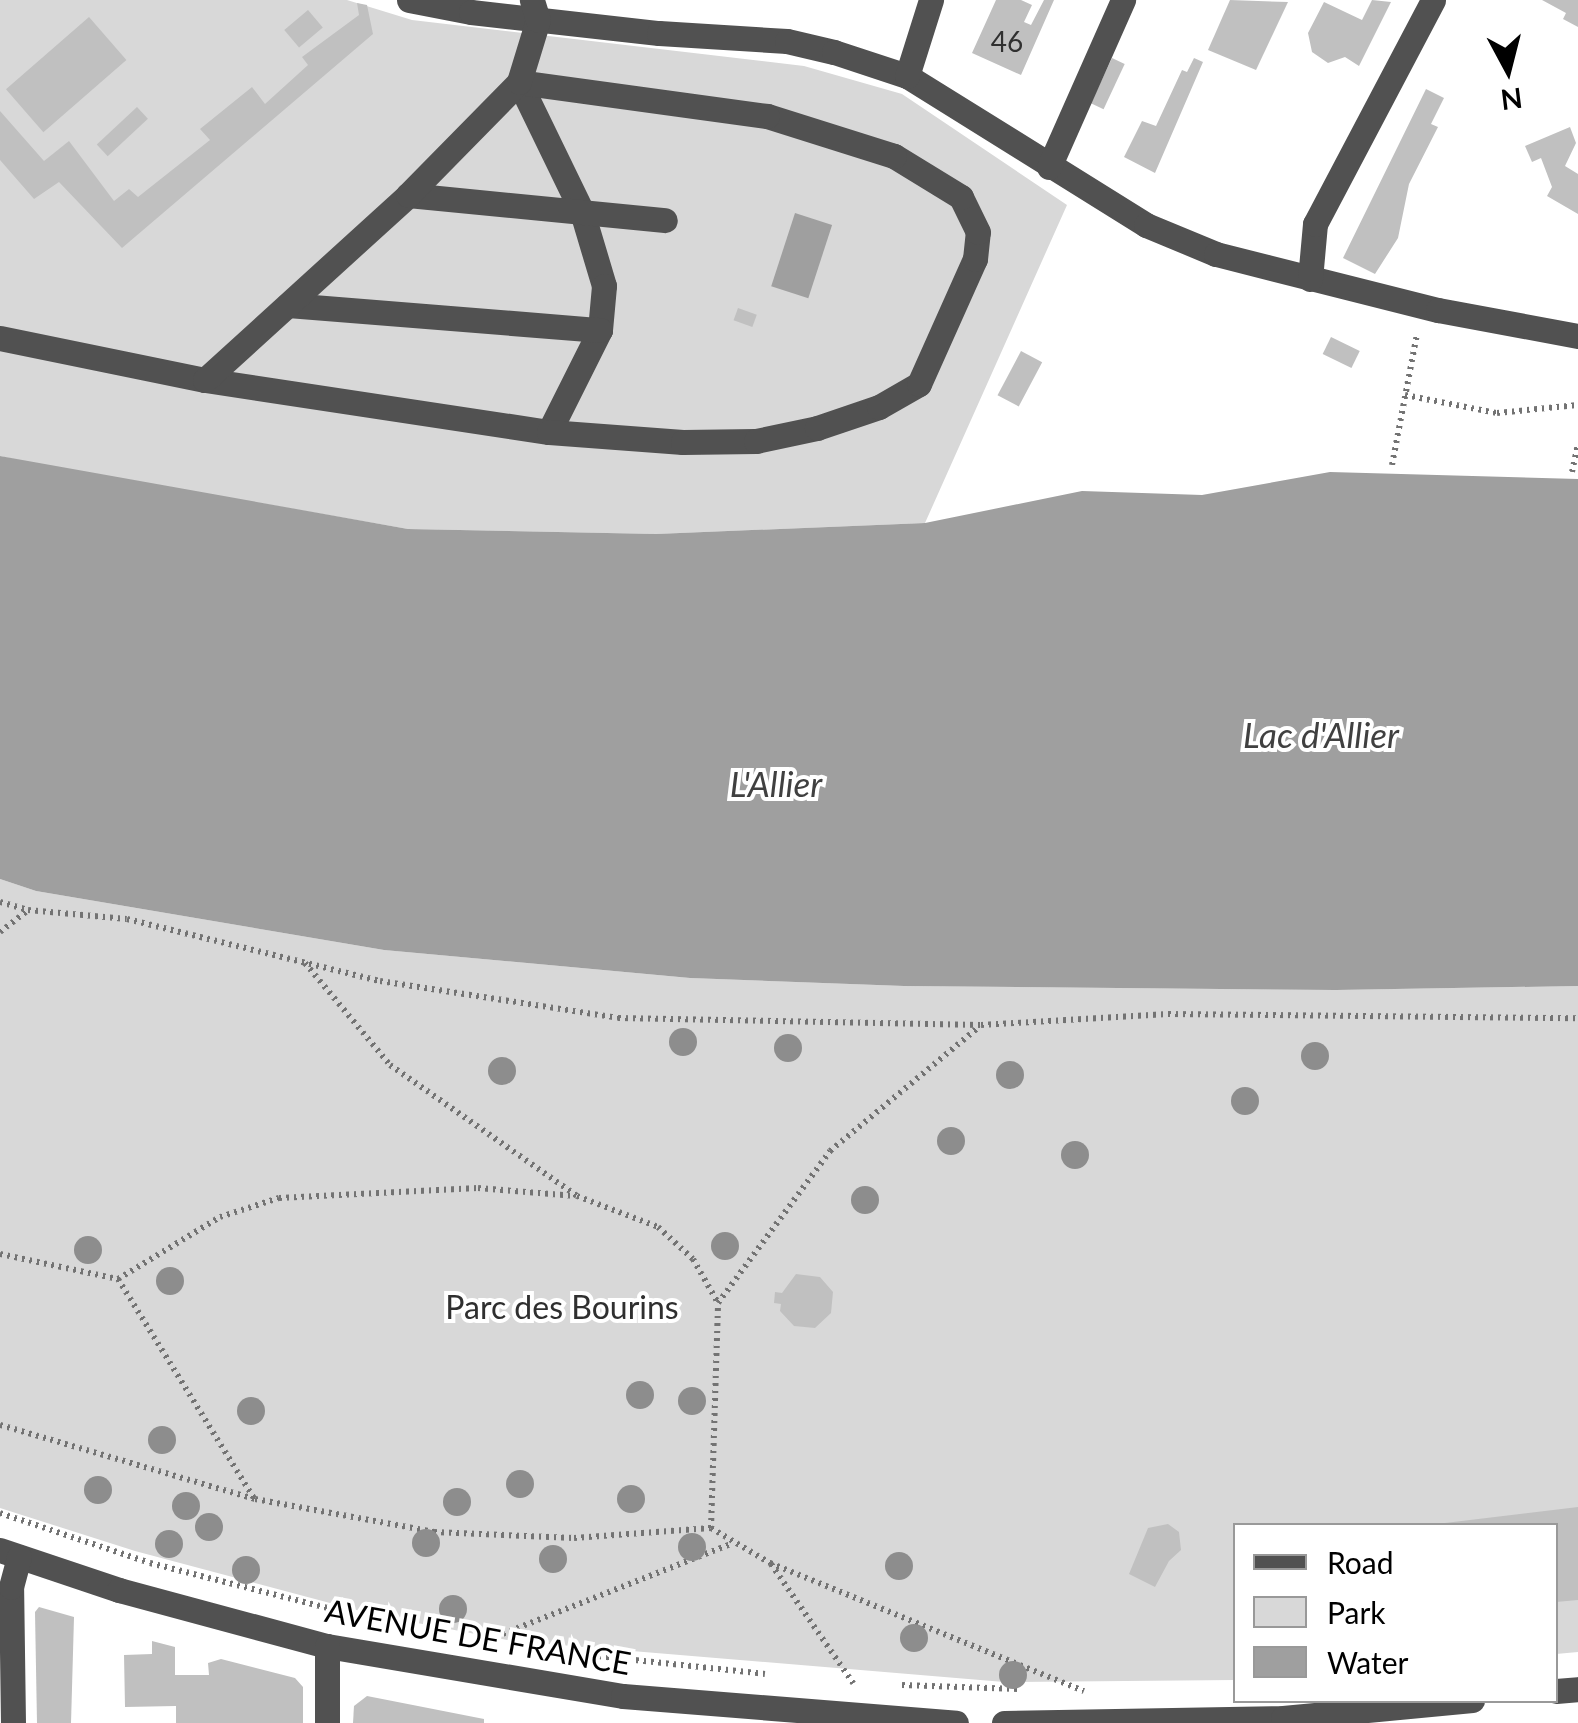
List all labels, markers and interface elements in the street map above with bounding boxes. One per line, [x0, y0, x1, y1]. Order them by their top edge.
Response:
north arrow [1458, 20, 1558, 120]
house number: 46 [991, 24, 1023, 58]
text: N [1499, 82, 1524, 118]
water label: Lac d'Allier [1243, 713, 1399, 755]
water label: L'Allier [730, 762, 822, 804]
park label: Parc des Bourins [445, 1288, 679, 1326]
legend [1233, 1523, 1558, 1703]
text: Road [1327, 1544, 1394, 1580]
street label: AVENUE DE FRANCE [322, 1591, 634, 1683]
text: Park [1327, 1594, 1386, 1630]
text: Water [1327, 1644, 1409, 1680]

